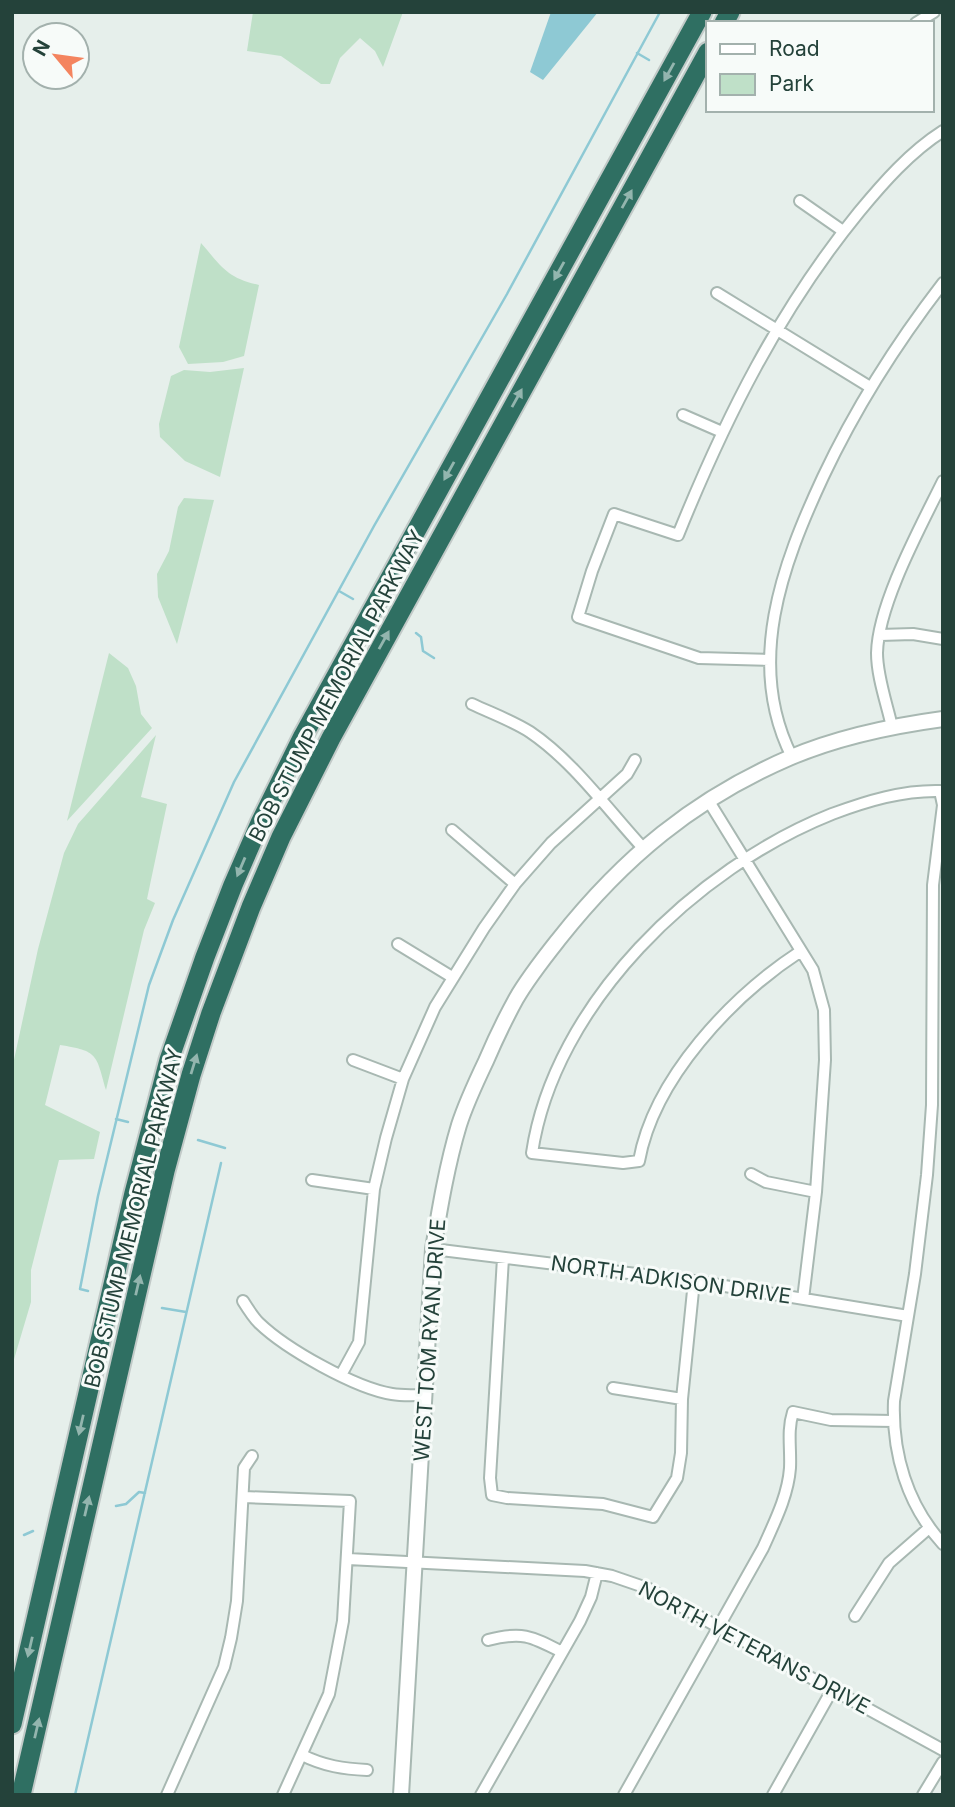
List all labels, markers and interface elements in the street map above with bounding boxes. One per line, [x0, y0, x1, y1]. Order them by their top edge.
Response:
north arrow [21, 21, 91, 91]
legend [706, 21, 934, 112]
text: N [28, 36, 55, 60]
text: Road [769, 36, 820, 61]
one-way arrow [663, 62, 675, 82]
text: Park [769, 71, 814, 96]
one-way arrow [621, 189, 633, 208]
one-way arrow [553, 262, 565, 281]
one-way arrow [512, 388, 523, 408]
one-way arrow [443, 461, 455, 480]
street label: BOB STUMP MEMORIAL PARKWAY [244, 526, 430, 846]
one-way arrow [378, 630, 390, 650]
one-way arrow [235, 857, 247, 877]
street label: BOB STUMP MEMORIAL PARKWAY [79, 1045, 188, 1390]
one-way arrow [190, 1054, 200, 1075]
street label: WEST TOM RYAN DRIVE [409, 1218, 450, 1462]
street label: NORTH ADKISON DRIVE [549, 1250, 793, 1309]
one-way arrow [133, 1274, 144, 1296]
one-way arrow [75, 1415, 86, 1437]
one-way arrow [82, 1495, 93, 1517]
street label: NORTH VETERANS DRIVE [634, 1576, 874, 1719]
one-way arrow [24, 1636, 35, 1658]
one-way arrow [31, 1717, 42, 1739]

